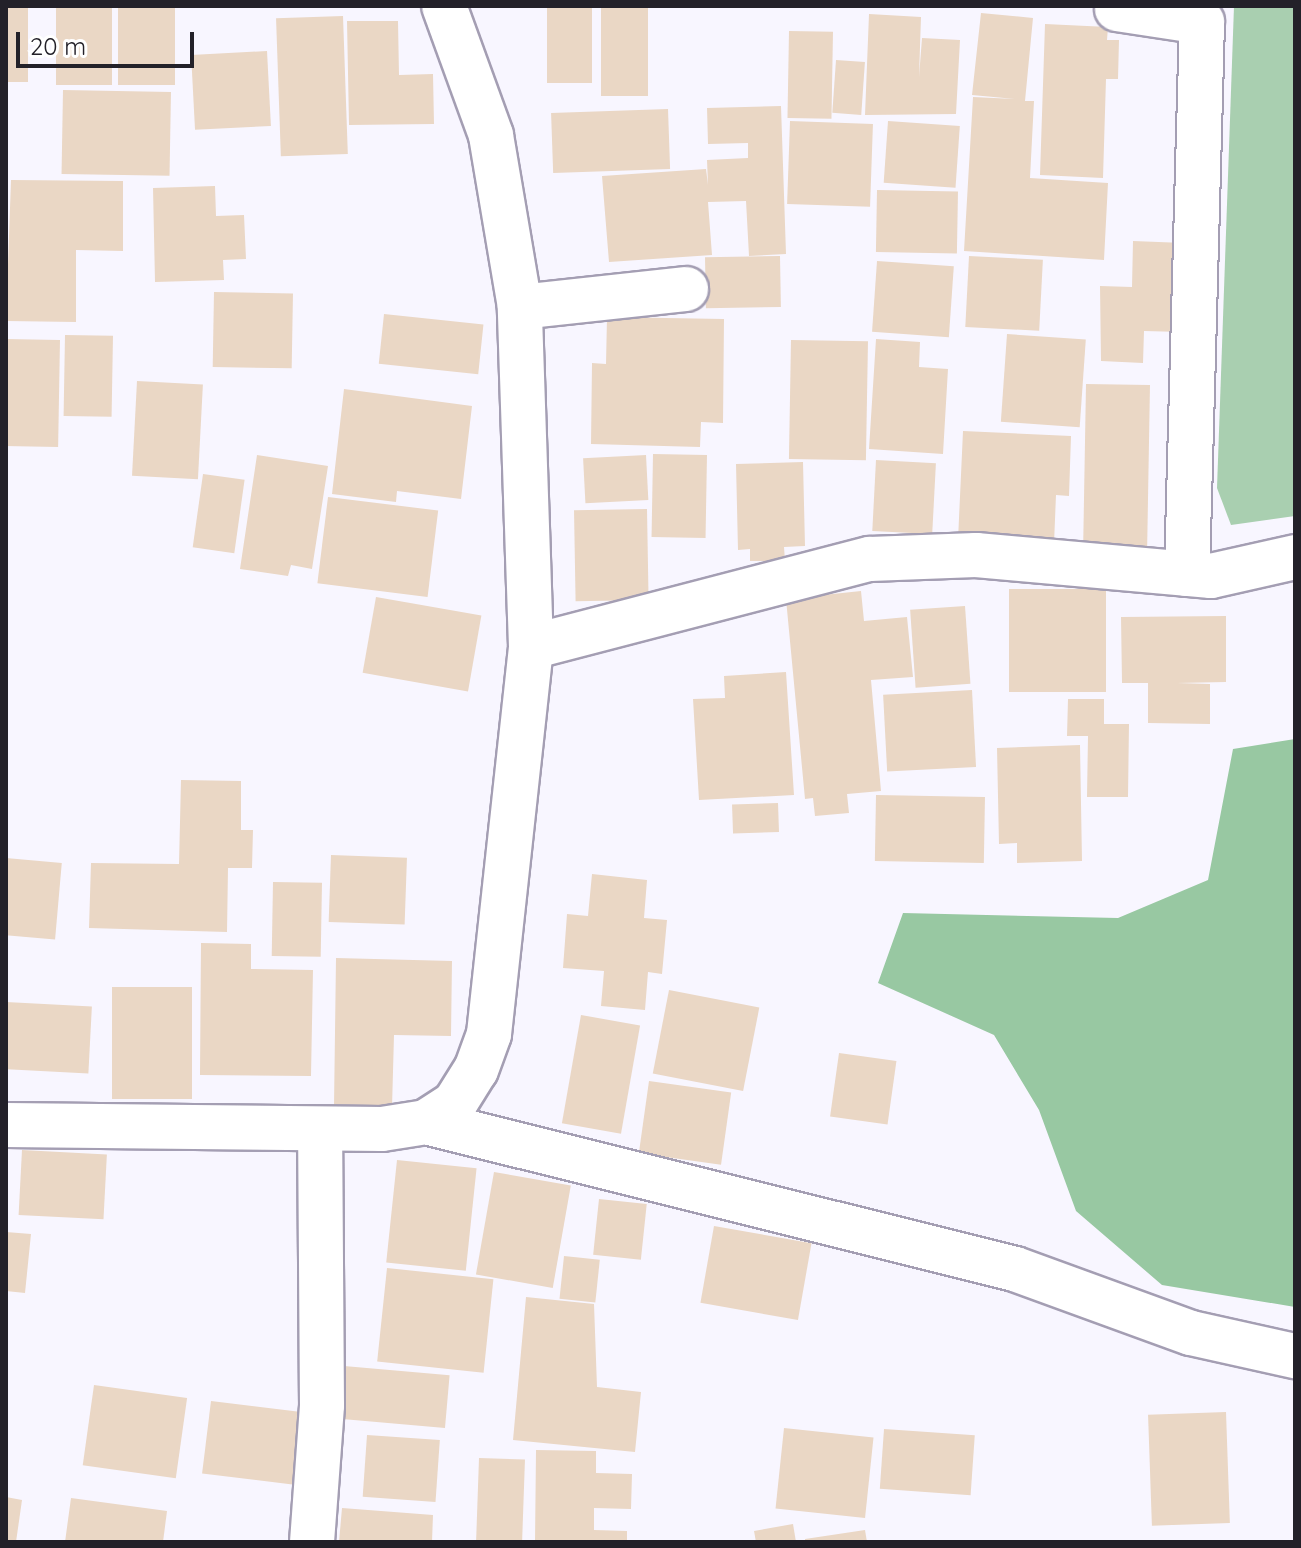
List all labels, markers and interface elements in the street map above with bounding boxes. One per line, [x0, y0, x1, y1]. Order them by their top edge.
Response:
scale bar [20, 16, 198, 66]
text: 20 m [30, 31, 86, 61]

